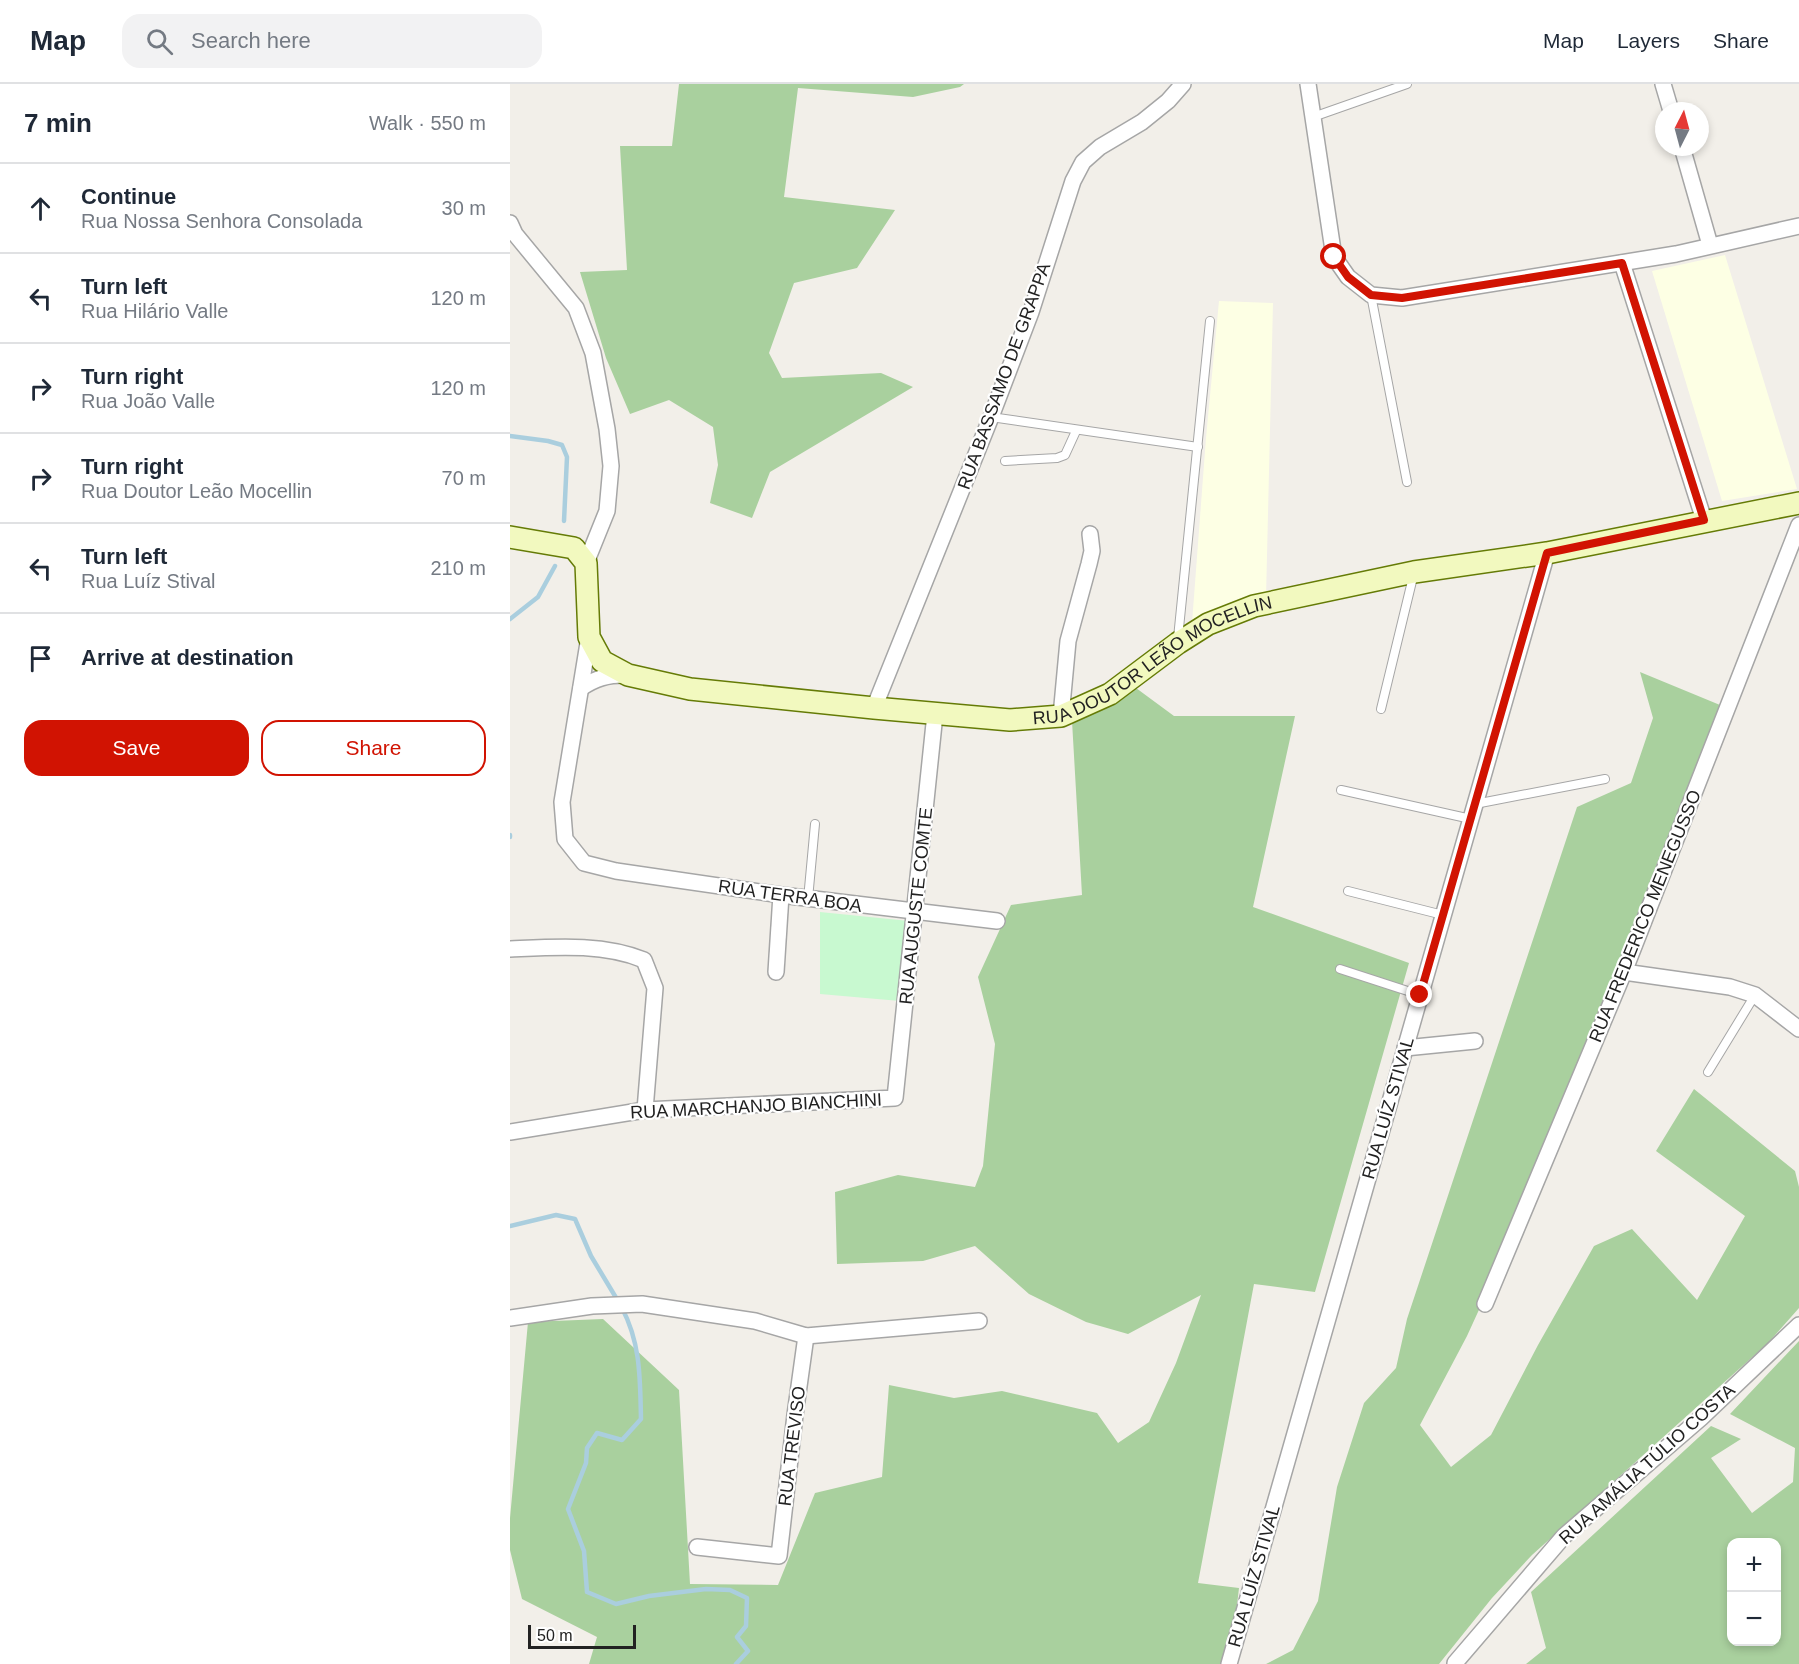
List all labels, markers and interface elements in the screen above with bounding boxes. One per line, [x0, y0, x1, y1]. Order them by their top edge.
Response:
search box [122, 14, 542, 68]
text: Map [30, 25, 86, 56]
icon: search [143, 25, 176, 58]
text: Search here [191, 28, 311, 53]
text: Map [1543, 29, 1584, 52]
text: Layers [1617, 29, 1680, 52]
text: Share [1713, 29, 1769, 52]
north arrow [1655, 102, 1709, 156]
text: 7 min [24, 108, 92, 138]
text: Walk · 550 m [369, 112, 486, 134]
text: Continue [81, 184, 176, 209]
icon: ahead [24, 192, 57, 225]
text: 30 m [442, 197, 486, 219]
text: Rua Nossa Senhora Consolada [81, 210, 362, 232]
route start [1320, 243, 1346, 269]
street label: RUA BASSAMO DE GRAPPA [954, 260, 1054, 492]
text: Turn left [81, 274, 167, 299]
icon: left [24, 282, 57, 315]
text: 120 m [430, 287, 486, 309]
text: Rua Hilário Valle [81, 300, 228, 322]
text: Turn right [81, 364, 183, 389]
icon: right [24, 372, 57, 405]
text: 120 m [430, 377, 486, 399]
text: Rua João Valle [81, 390, 215, 412]
text: Turn right [81, 454, 183, 479]
icon: right [24, 462, 57, 495]
text: 70 m [442, 467, 486, 489]
text: Rua Doutor Leão Mocellin [81, 480, 312, 502]
text: Turn left [81, 544, 167, 569]
icon: left [24, 552, 57, 585]
text: 210 m [430, 557, 486, 579]
text: Rua Luíz Stival [81, 570, 216, 592]
street label: RUA DOUTOR LEÃO MOCELLIN [1032, 592, 1274, 728]
icon: arrive [24, 642, 57, 675]
text: Arrive at destination [81, 645, 294, 670]
button: Save [24, 720, 249, 776]
button: Share [261, 720, 486, 776]
street label: RUA FREDERICO MENEGUSSO [1585, 787, 1705, 1045]
street label: RUA AUGUSTE COMTE [896, 806, 936, 1006]
street label: RUA TERRA BOA [717, 876, 863, 916]
route end [1406, 981, 1432, 1007]
street label: RUA LUÍZ STIVAL [1358, 1035, 1418, 1181]
street label: RUA MARCHANJO BIANCHINI [630, 1089, 882, 1123]
street label: RUA AMÁLIA TÚLIO COSTA [1554, 1379, 1739, 1548]
street label: RUA TREVISO [775, 1385, 809, 1507]
street label: RUA LUÍZ STIVAL [1224, 1503, 1284, 1649]
map controls [1727, 1538, 1781, 1646]
button: + [1727, 1538, 1781, 1592]
button: − [1727, 1592, 1781, 1646]
scale bar [528, 1622, 636, 1650]
text: 50 m [537, 1627, 573, 1644]

